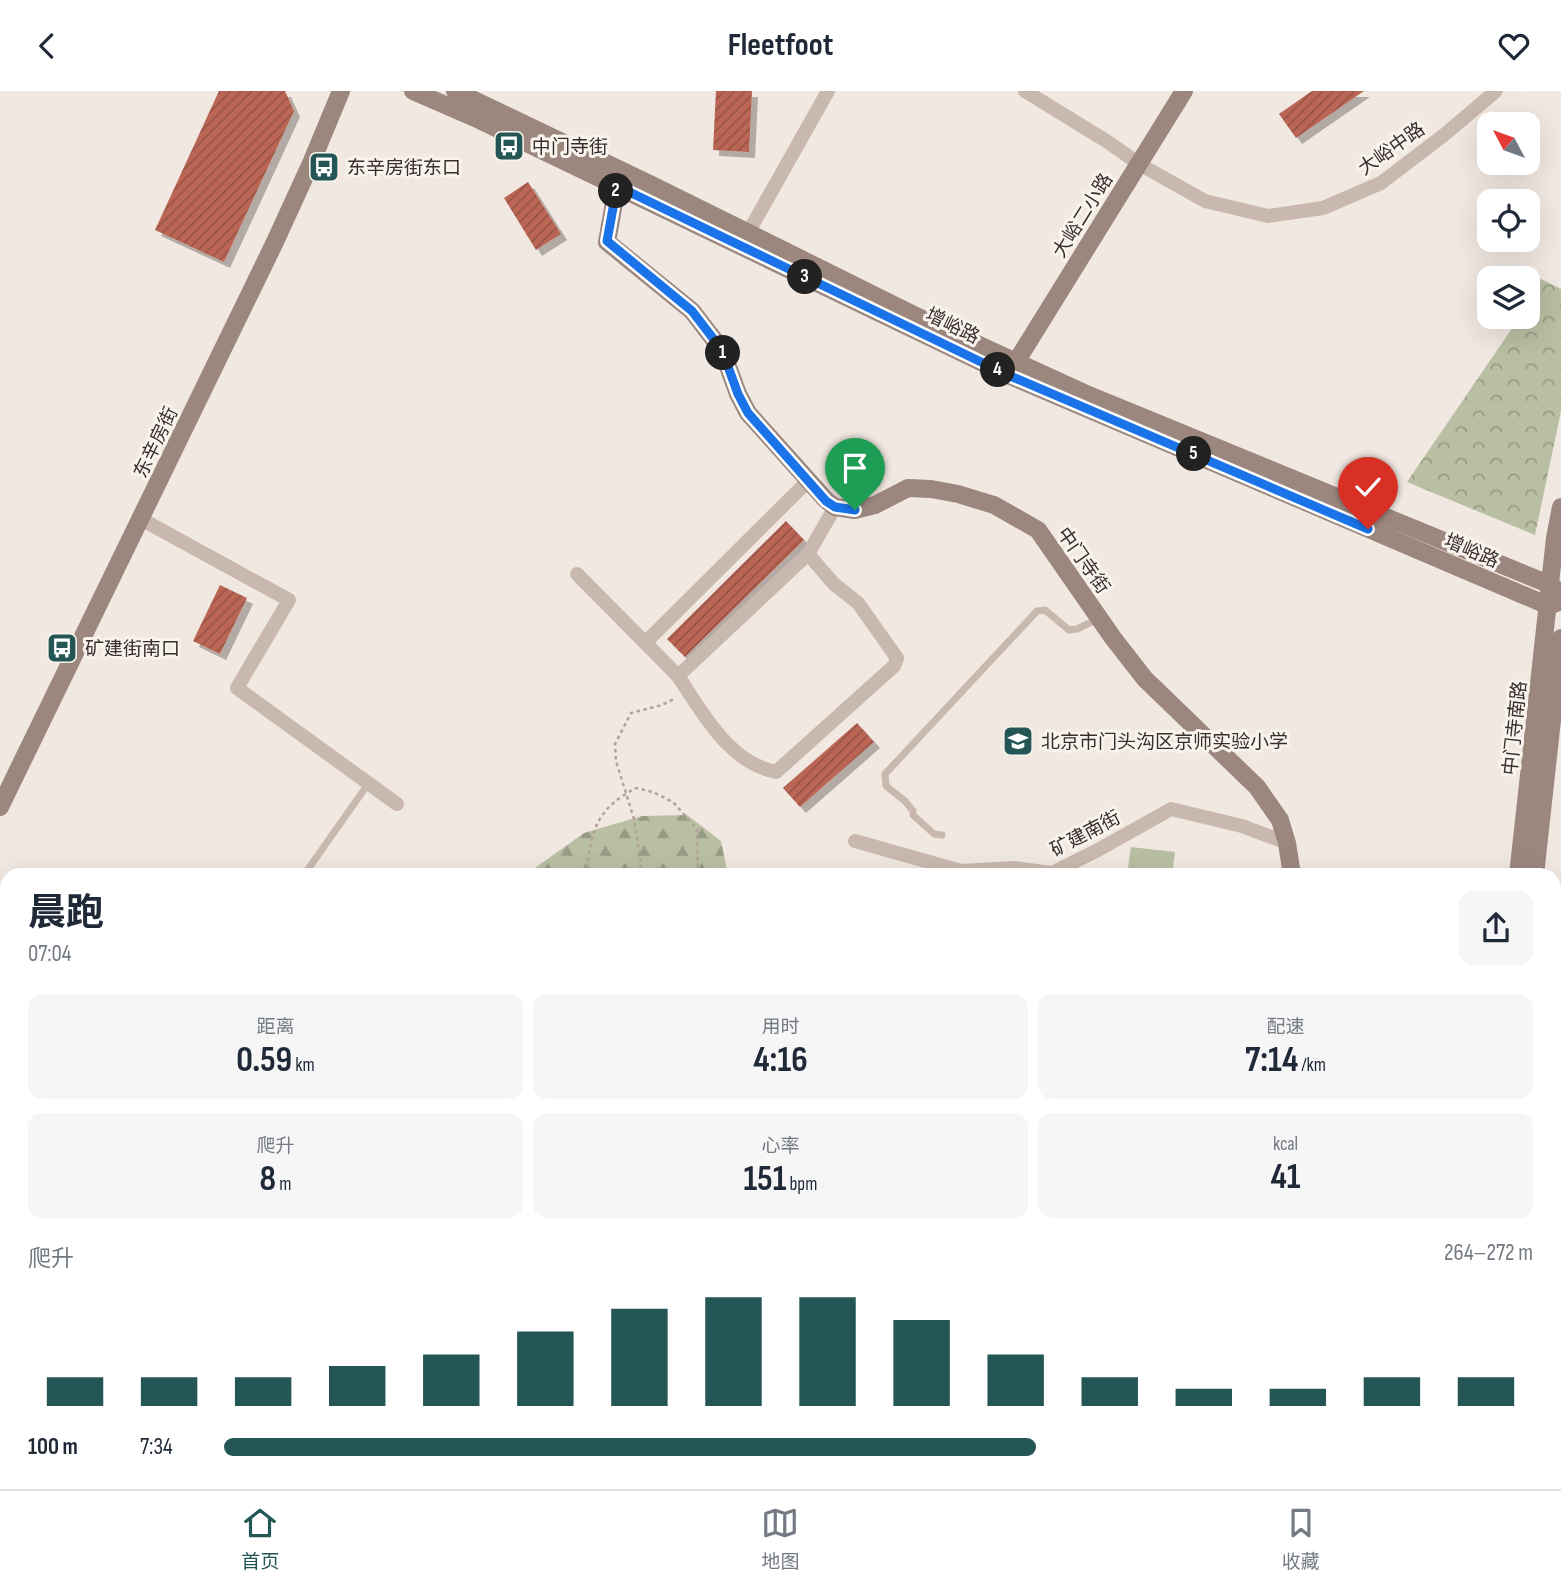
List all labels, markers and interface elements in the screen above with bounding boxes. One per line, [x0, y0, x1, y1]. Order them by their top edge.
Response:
text: Fleetfoot [728, 26, 833, 65]
icon: back [28, 27, 66, 65]
icon: heart [1495, 27, 1533, 65]
north arrow [1477, 112, 1540, 175]
map controls [1477, 112, 1540, 329]
street label: 大峪中路 [1354, 118, 1430, 180]
bus stop icon: 中门寺街 [492, 129, 526, 163]
place label: 中门寺街 [532, 136, 608, 159]
bus stop icon: 东辛房街东口 [307, 150, 341, 184]
place label: 东辛房街东口 [347, 157, 461, 180]
street label: 大峪二小路 [1048, 169, 1118, 262]
pin: 2 [598, 173, 634, 209]
text: 2 [611, 179, 620, 202]
button: locate [1477, 189, 1540, 252]
pin: 3 [788, 259, 822, 295]
text: 3 [800, 265, 809, 288]
button: layers [1477, 266, 1540, 329]
street label: 增峪路 [922, 304, 983, 349]
pin: 1 [706, 335, 740, 371]
text: 1 [719, 341, 726, 364]
pin: 4 [981, 353, 1016, 387]
text: 4 [993, 358, 1002, 381]
street label: 东辛房街 [129, 403, 183, 482]
pin: 5 [1176, 437, 1212, 471]
pin [825, 438, 885, 510]
text: 5 [1189, 442, 1198, 465]
icon: arrive [836, 449, 874, 487]
pin [1338, 457, 1398, 529]
icon: check [1349, 468, 1387, 506]
street label: 中门寺街 [1052, 523, 1114, 599]
street label: 增峪路 [1441, 530, 1502, 573]
bus stop icon: 矿建街南口 [45, 631, 79, 665]
place label: 矿建街南口 [85, 638, 180, 661]
street label: 中门寺南路 [1499, 680, 1532, 777]
school or university icon: 北京市门头沟区京师实验小学 [1001, 724, 1035, 758]
place label: 北京市门头沟区京师实验小学 [1041, 731, 1288, 754]
street label: 矿建南街 [1047, 806, 1125, 862]
text: 晨跑 [28, 891, 104, 936]
button: share [1459, 891, 1533, 965]
text: 07:04 [28, 940, 71, 968]
text: 距离 [256, 1016, 295, 1039]
text: 用时 [761, 1016, 800, 1039]
text: 配速 [1266, 1016, 1305, 1039]
text: 0.59 [236, 1039, 292, 1082]
text: 4:16 [753, 1039, 808, 1082]
text: 7:14 [1245, 1039, 1298, 1082]
text: km [292, 1054, 315, 1077]
text: /km [1298, 1054, 1326, 1077]
text: kcal [1273, 1133, 1298, 1156]
text: 爬升 [256, 1135, 295, 1158]
text: 心率 [761, 1135, 800, 1158]
text: 41 [1270, 1156, 1301, 1199]
text: 8 [260, 1158, 276, 1201]
text: 151 [744, 1158, 786, 1201]
text: m [276, 1173, 291, 1196]
text: bpm [786, 1173, 817, 1196]
text: 264–272 m [1444, 1239, 1533, 1267]
text: 爬升 [28, 1245, 74, 1273]
text: 100 m [28, 1433, 78, 1461]
text: 7:34 [140, 1433, 173, 1461]
tab: 首页 [241, 1504, 279, 1574]
tab: 地图 [761, 1504, 800, 1574]
tab: 收藏 [1282, 1504, 1320, 1574]

